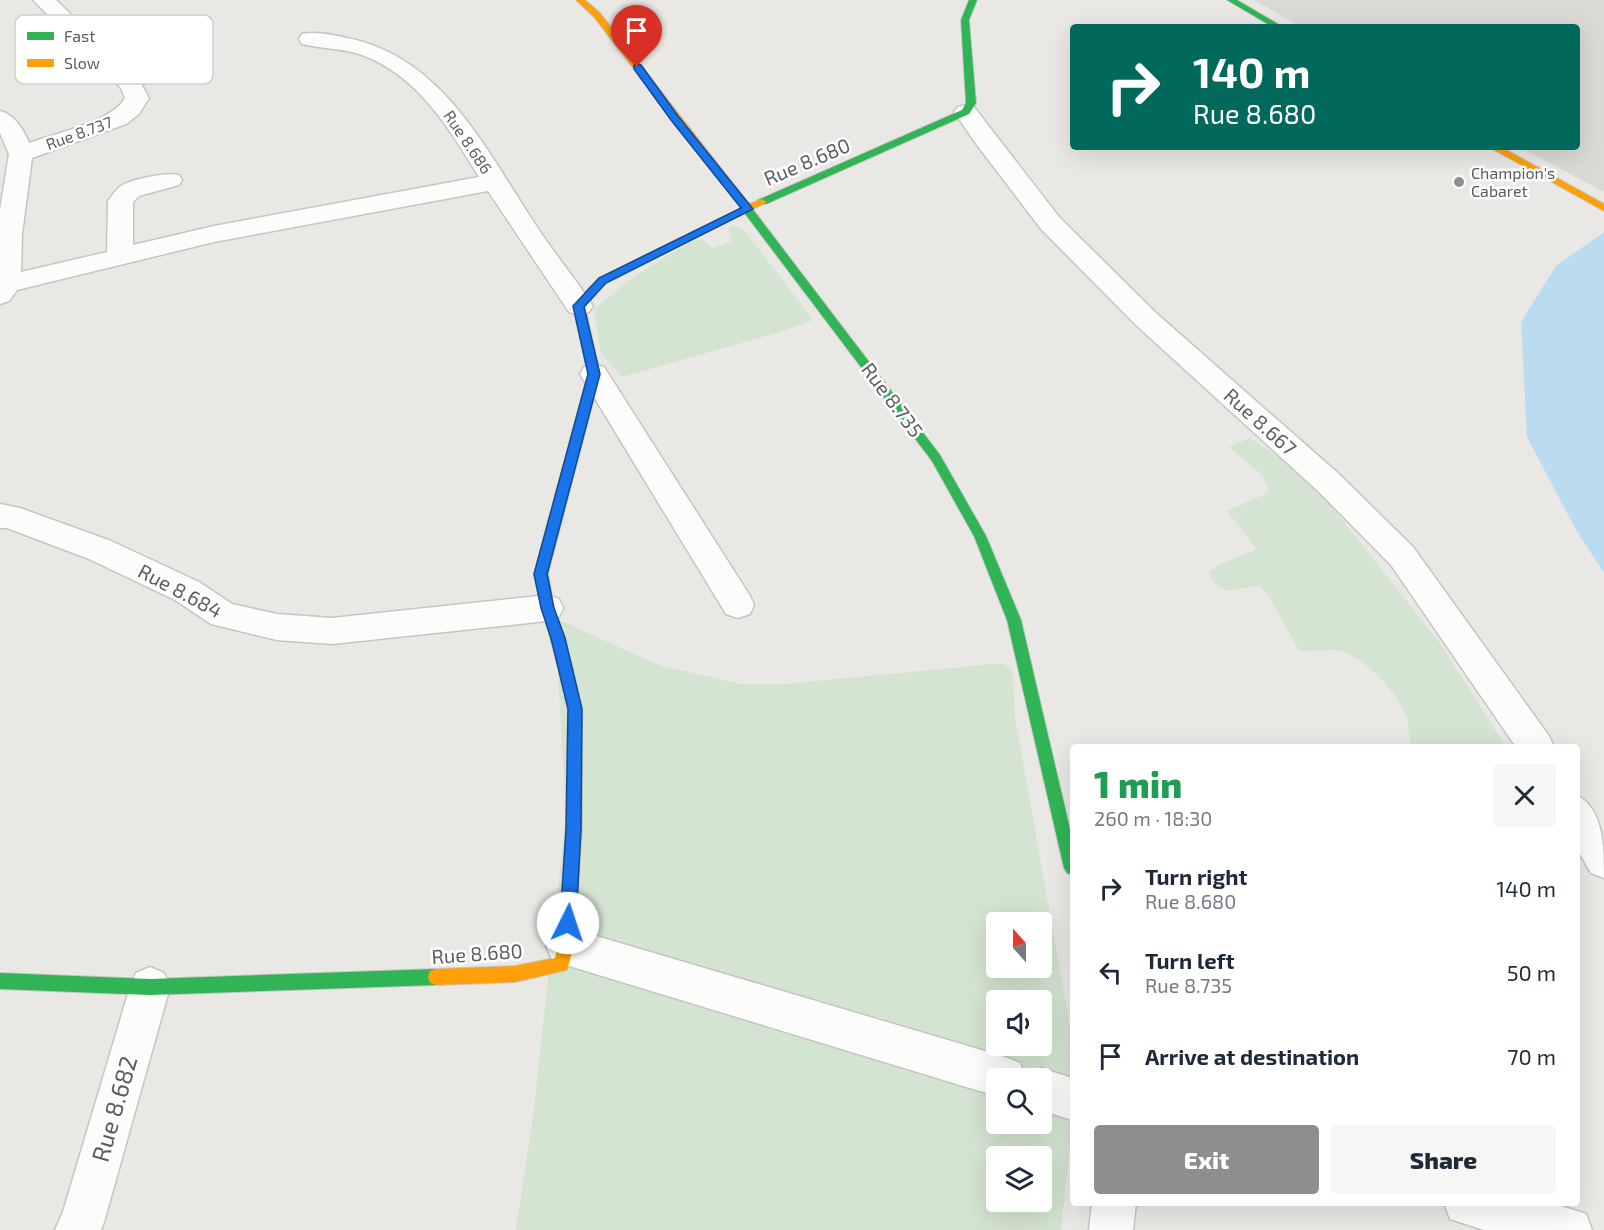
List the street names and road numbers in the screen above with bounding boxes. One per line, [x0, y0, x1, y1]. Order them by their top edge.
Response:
street label: Rue 8.686 [440, 106, 497, 177]
street label: Rue 8.737 [43, 112, 115, 153]
street label: Rue 8.680 [760, 132, 853, 190]
street label: Rue 8.735 [857, 357, 929, 441]
street label: Rue 8.667 [1220, 383, 1302, 460]
street label: Rue 8.684 [134, 558, 227, 622]
street label: Rue 8.680 [431, 938, 523, 968]
street label: Rue 8.682 [85, 1052, 142, 1165]

